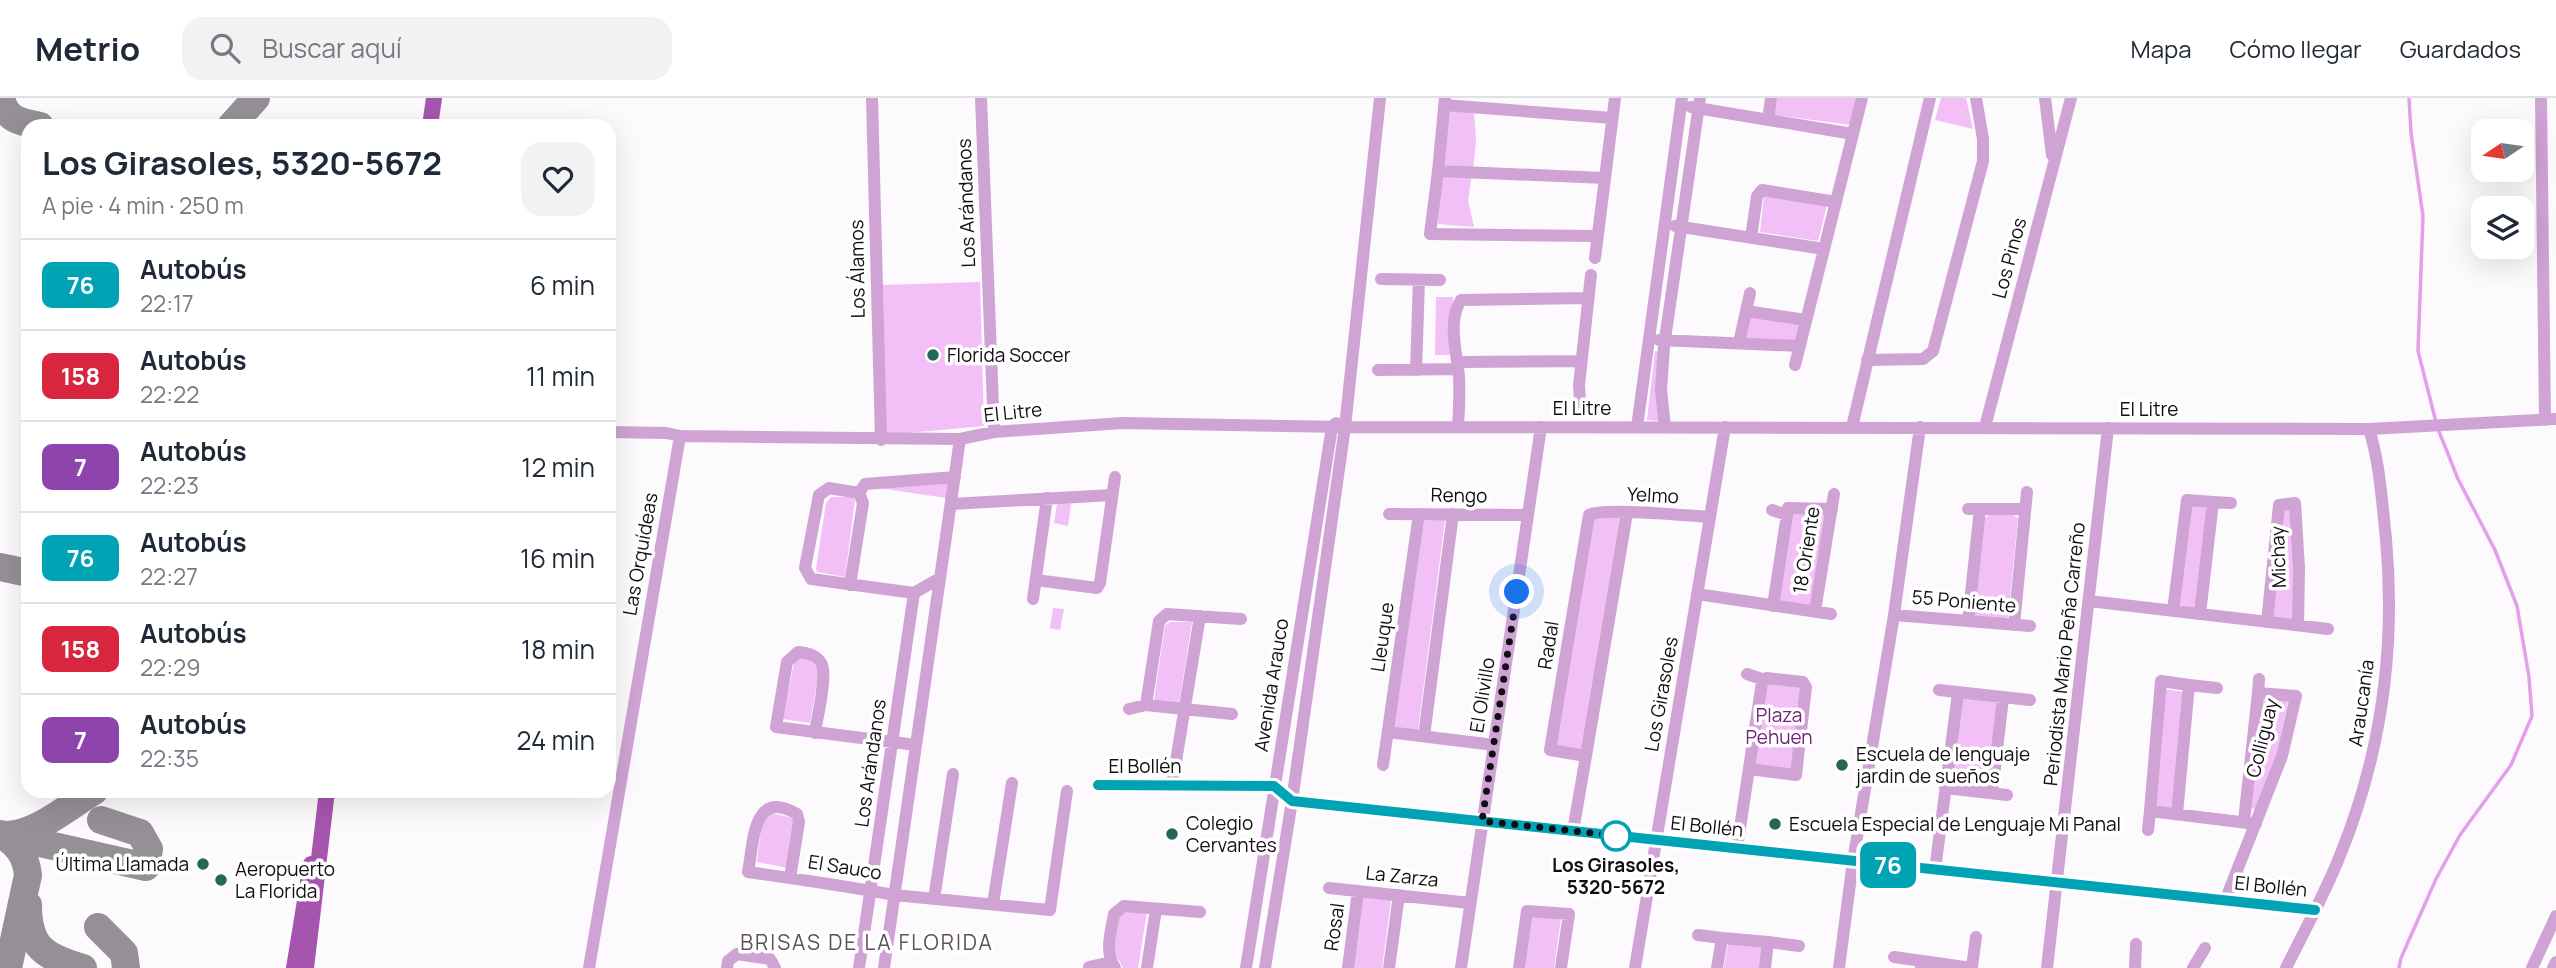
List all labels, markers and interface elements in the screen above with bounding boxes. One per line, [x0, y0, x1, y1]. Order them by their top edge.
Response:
search box [182, 17, 672, 80]
text: Metrio [35, 26, 140, 71]
icon: search [206, 29, 244, 67]
text: Buscar aquí [262, 30, 402, 66]
text: Mapa [2131, 32, 2192, 65]
text: Cómo llegar [2230, 32, 2362, 65]
text: Guardados [2400, 32, 2521, 65]
north arrow [2471, 119, 2534, 182]
map controls [2471, 119, 2534, 259]
street label: Los Arándanos [951, 138, 981, 268]
text: Los Girasoles, 5320-5672 [42, 140, 442, 185]
button: heart [521, 142, 595, 216]
text: A pie · 4 min · 250 m [42, 189, 244, 221]
button: layers [2471, 196, 2534, 259]
street label: Los Pinos [1986, 215, 2032, 301]
street label: Los Álamos [843, 219, 871, 319]
text: Autobús [140, 251, 247, 287]
text: 6 min [530, 267, 595, 303]
text: 76 [67, 268, 94, 301]
text: 22:17 [140, 287, 194, 319]
text: Autobús [140, 342, 247, 378]
place label: Florida Soccer [947, 342, 1071, 368]
marker: Florida Soccer [925, 347, 941, 363]
text: 11 min [526, 358, 595, 394]
text: 158 [61, 359, 100, 392]
text: 22:22 [140, 378, 199, 410]
street label: El Litre [1553, 395, 1611, 421]
street label: El Litre [983, 396, 1043, 428]
street label: El Litre [2120, 396, 2178, 422]
text: Autobús [140, 433, 247, 469]
text: 12 min [521, 449, 595, 485]
text: 7 [74, 450, 87, 483]
text: 22:23 [140, 469, 199, 501]
street label: Yelmo [1626, 481, 1680, 509]
street label: Rengo [1430, 482, 1488, 508]
street label: Las Orquídeas [616, 491, 664, 617]
street label: 18 Oriente [1786, 505, 1826, 595]
street label: Periodista Mario Peña Carreño [2037, 521, 2091, 787]
text: Autobús [140, 524, 247, 560]
street label: Michay [2264, 525, 2292, 589]
text: 16 min [520, 540, 595, 576]
text: 76 [67, 541, 94, 574]
text: 22:27 [140, 560, 198, 592]
your location [1499, 574, 1534, 609]
street label: 55 Poniente [1911, 583, 2017, 619]
street label: Lleuque [1364, 600, 1400, 674]
text: Autobús [140, 615, 247, 651]
street label: Avenida Arauco [1248, 617, 1294, 753]
street label: Radal [1531, 619, 1565, 671]
text: 18 min [521, 631, 595, 667]
text: 158 [61, 632, 100, 665]
street label: Los Girasoles [1638, 635, 1684, 753]
text: 22:29 [140, 651, 200, 683]
street label: El Olivillo [1463, 655, 1501, 735]
street label: Araucanía [2342, 658, 2380, 748]
street label: Colliguay [2240, 696, 2284, 780]
street label: Los Arándanos [848, 697, 892, 829]
park label: Plaza Pehuen [1745, 702, 1813, 750]
text: Autobús [140, 706, 247, 742]
text: 24 min [517, 722, 595, 758]
text: 7 [74, 723, 87, 756]
place label: Escuela de lenguaje jardin de sueños [1855, 741, 2030, 789]
text: 22:35 [140, 742, 199, 774]
street label: El Bollén [1109, 753, 1181, 779]
marker: Escuela de lenguaje jardin de sueños [1834, 757, 1850, 773]
street label: El Bollén [1669, 809, 1745, 843]
place label: Colegio Cervantes [1186, 810, 1277, 858]
place label: Escuela Especial de Lenguaje Mi Panal [1789, 811, 2121, 837]
marker: Escuela Especial de Lenguaje Mi Panal [1767, 816, 1783, 832]
marker: Los Girasoles, 5320-5672 [1601, 821, 1631, 851]
marker: Colegio Cervantes [1164, 826, 1180, 842]
line badge: 76 [1856, 842, 1920, 888]
street label: El Sauco [806, 848, 884, 886]
text: 76 [1874, 848, 1902, 881]
place label: Última Llamada [56, 851, 189, 877]
place label: Los Girasoles, 5320-5672 [1552, 852, 1680, 900]
marker: Última Llamada [195, 856, 211, 872]
place label: Aeropuerto La Florida [235, 856, 335, 904]
street label: La Zarza [1364, 859, 1440, 893]
street label: El Bollén [2233, 869, 2309, 903]
marker: Aeropuerto La Florida [213, 872, 229, 888]
street label: Rosal [1318, 901, 1350, 953]
district label: BRISAS DE LA FLORIDA [740, 928, 994, 956]

